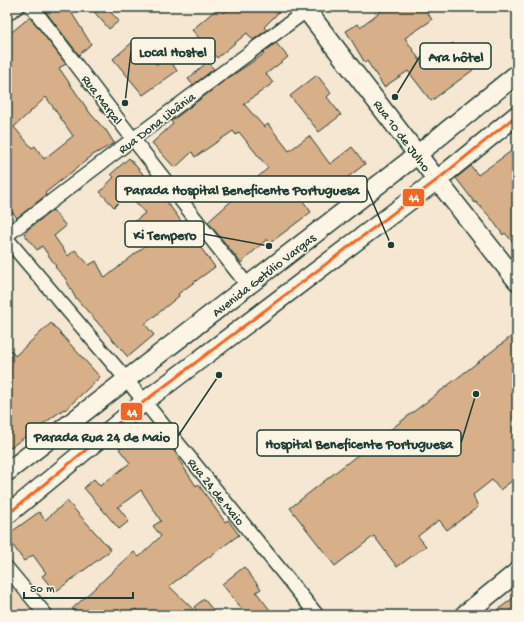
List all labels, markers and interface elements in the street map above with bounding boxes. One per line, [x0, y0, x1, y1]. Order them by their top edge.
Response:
callout: Local Hostel [131, 38, 215, 64]
callout: Ara hôtel [420, 43, 491, 69]
text: Local Hostel [139, 45, 207, 62]
text: Ara hôtel [427, 50, 484, 67]
street label: Rua Marçal [77, 73, 125, 129]
street label: Rua Dona Libânia [115, 89, 200, 158]
street label: Rua 10 de Julho [369, 98, 433, 176]
callout: Parada Hospital Beneficente Portuguesa [116, 176, 367, 202]
text: Parada Hospital Beneficente Portuguesa [123, 183, 361, 200]
line badge: 44 [402, 188, 425, 207]
text: 44 [408, 193, 420, 205]
callout: Ki Tempero [125, 221, 204, 247]
text: Ki Tempero [133, 228, 197, 245]
street label: Avenida Getúlio Vargas [210, 230, 320, 321]
line badge: 44 [120, 402, 143, 421]
text: 44 [126, 408, 138, 420]
callout: Parada Rua 24 de Maio [26, 423, 178, 449]
text: Parada Rua 24 de Maio [33, 430, 171, 447]
callout: Hospital Beneficente Portuguesa [257, 430, 461, 456]
text: Hospital Beneficente Portuguesa [265, 437, 454, 454]
street label: Rua 24 de Maio [183, 456, 247, 529]
scale bar [24, 574, 133, 600]
text: 50 m [30, 583, 55, 597]

